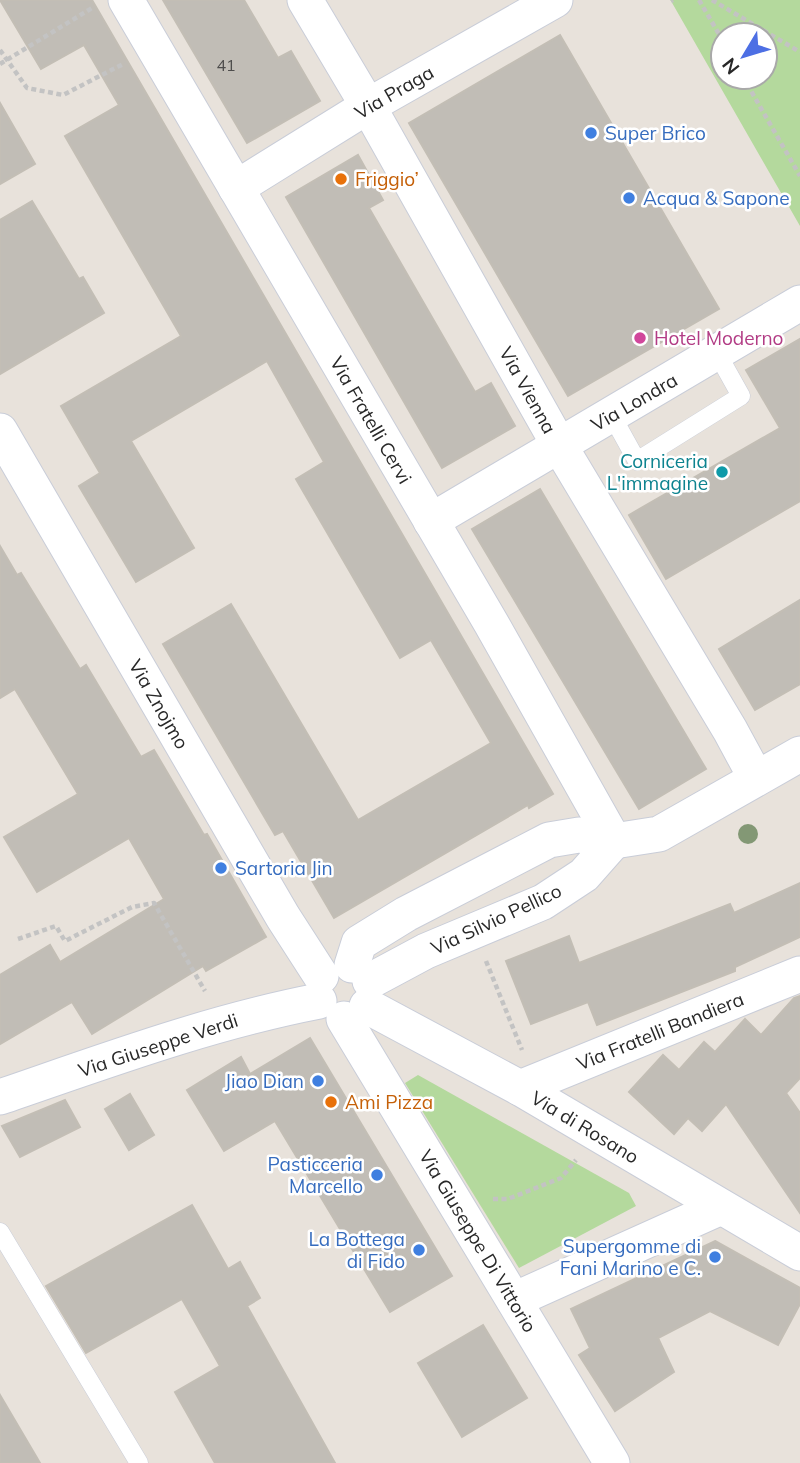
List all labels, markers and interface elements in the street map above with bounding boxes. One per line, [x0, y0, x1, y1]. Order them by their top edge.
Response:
north arrow [709, 21, 779, 91]
text: N [717, 53, 744, 80]
house number: 41 [216, 55, 236, 75]
street label: Via Praga [350, 60, 438, 124]
place label: Super Brico [605, 121, 706, 145]
marker: Super Brico [583, 125, 599, 141]
place label: Friggio’ [355, 167, 419, 191]
marker: Friggio’ [333, 171, 349, 187]
place label: Acqua & Sapone [643, 186, 789, 210]
marker: Acqua & Sapone [621, 190, 637, 206]
place label: Hotel Moderno [654, 326, 783, 350]
marker: Hotel Moderno [632, 330, 648, 346]
street label: Via Vienna [494, 342, 562, 438]
street label: Via Fratelli Cervi [325, 352, 417, 488]
street label: Via Londra [586, 368, 682, 436]
place label: Corniceria L'immagine [607, 449, 708, 495]
marker: Corniceria L'immagine [714, 464, 730, 480]
street label: Via Znojmo [124, 655, 194, 753]
place label: Sartoria Jin [235, 856, 333, 880]
marker: Sartoria Jin [213, 860, 229, 876]
street label: Via Silvio Pellico [427, 878, 565, 960]
street label: Via Fratelli Bandiera [573, 987, 747, 1075]
street label: Via Giuseppe Verdi [75, 1008, 241, 1082]
place label: Jiao Dian [225, 1069, 304, 1093]
marker: Jiao Dian [310, 1073, 326, 1089]
street label: Via di Rosano [527, 1085, 643, 1169]
place label: Ami Pizza [345, 1090, 433, 1114]
marker: Ami Pizza [323, 1094, 339, 1110]
street label: Via Giuseppe Di Vittorio [414, 1145, 542, 1337]
place label: Pasticceria Marcello [268, 1152, 363, 1198]
marker: Pasticceria Marcello [369, 1167, 385, 1183]
place label: La Bottega di Fido [308, 1227, 405, 1273]
place label: Supergomme di Fani Marino e C. [560, 1234, 701, 1280]
marker: La Bottega di Fido [411, 1242, 427, 1258]
marker: Supergomme di Fani Marino e C. [707, 1249, 723, 1265]

